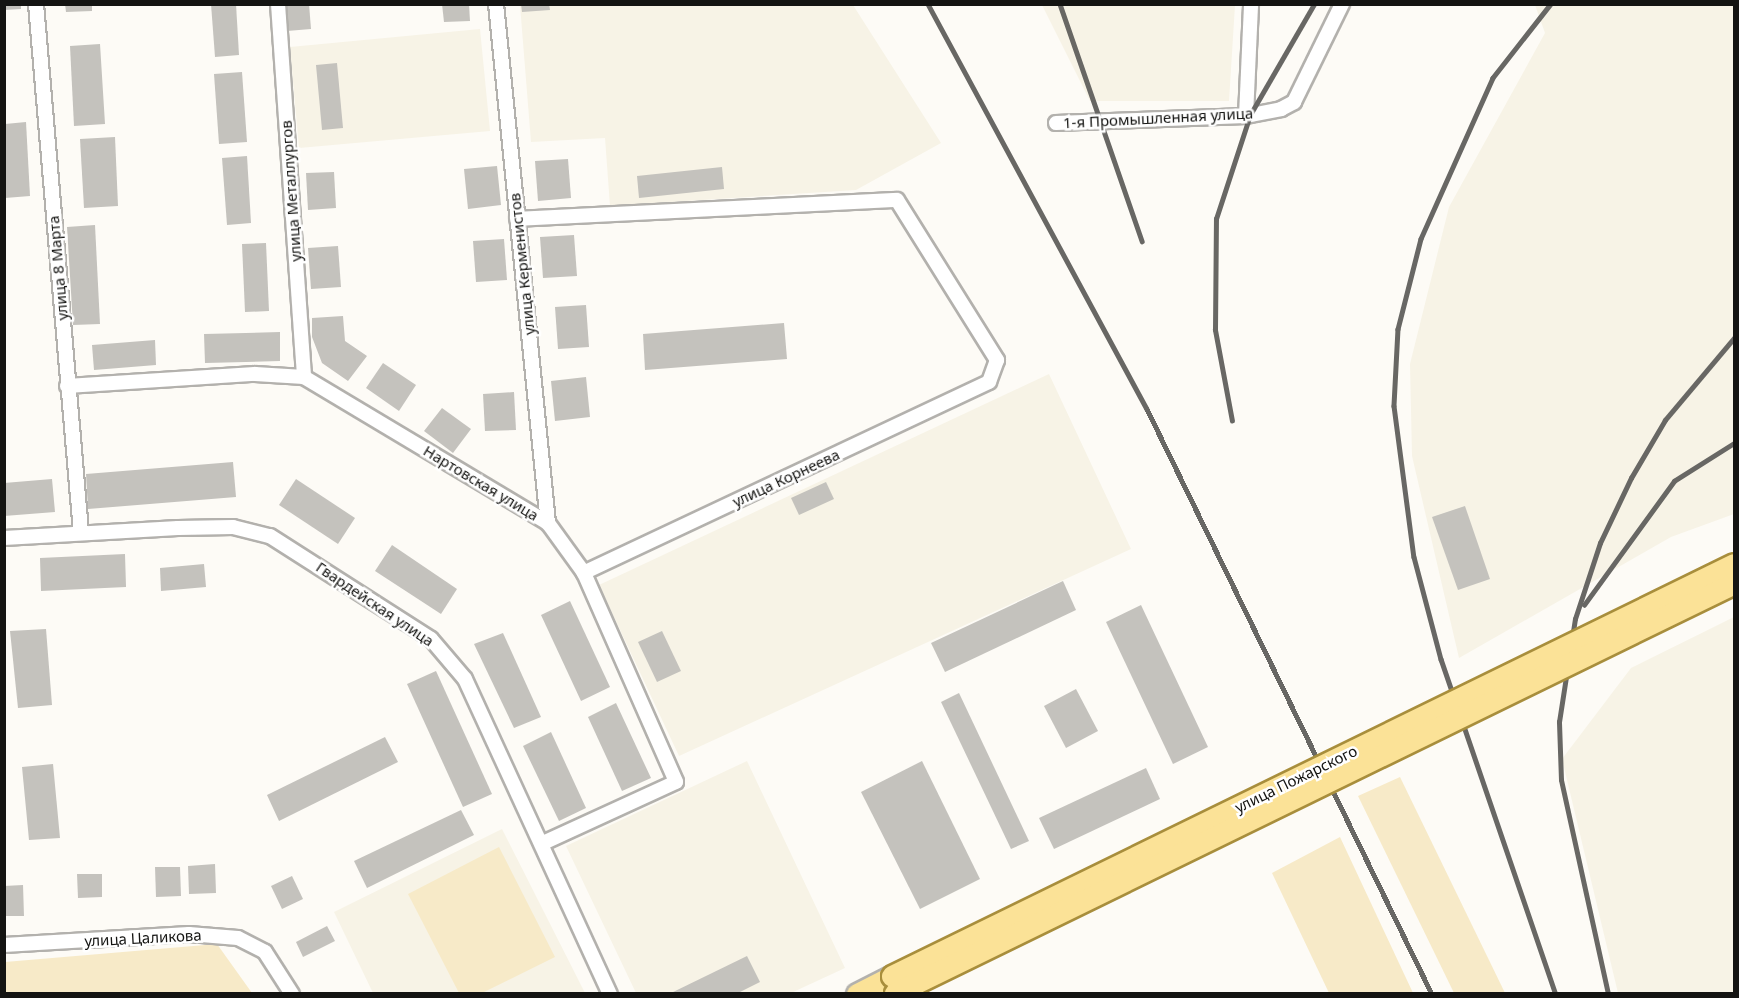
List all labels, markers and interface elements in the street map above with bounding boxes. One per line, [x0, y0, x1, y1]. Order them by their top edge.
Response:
street label: 1-я Промышленная улица [1063, 104, 1253, 132]
street label: улица Металлургов [277, 120, 305, 262]
street label: улица Керменистов [506, 192, 538, 336]
street label: улица 8 Марта [44, 215, 72, 321]
street label: Нартовская улица [420, 442, 542, 524]
street label: улица Корнеева [730, 445, 842, 511]
street label: Гвардейская улица [313, 558, 437, 650]
street label: улица Пожарского [1232, 742, 1360, 816]
street label: улица Цаликова [84, 926, 202, 950]

